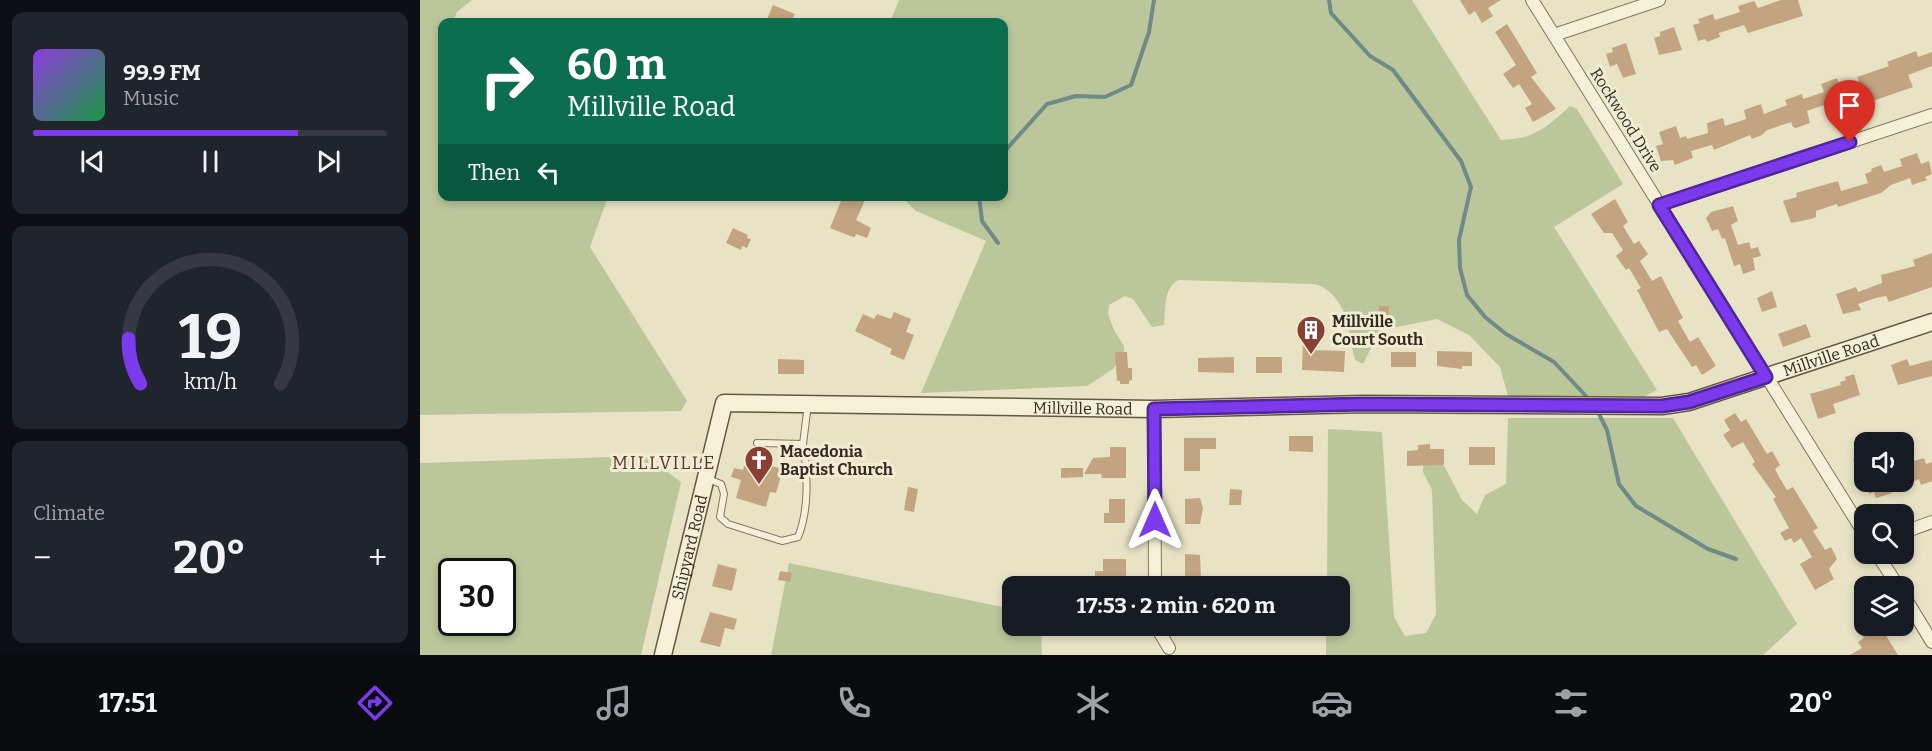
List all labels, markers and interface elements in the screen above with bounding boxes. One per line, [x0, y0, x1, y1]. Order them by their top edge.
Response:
text: 60 m [567, 40, 666, 90]
icon: right [468, 42, 546, 120]
text: 99.9 FM [123, 59, 201, 86]
street label: Rockwood Drive [1586, 64, 1666, 176]
pin [1824, 80, 1875, 142]
text: Music [123, 86, 179, 110]
icon: arrive [1833, 89, 1866, 122]
text: Millville Road [567, 91, 735, 123]
icon: previous [76, 145, 109, 178]
icon: pause [194, 145, 227, 178]
icon: next [312, 145, 345, 178]
icon: left [532, 156, 565, 189]
text: Then [468, 159, 520, 186]
text: 19 [178, 301, 242, 376]
place label: Millville Court South [1332, 312, 1423, 349]
building icon: Millville Court South [1295, 314, 1327, 356]
street label: Millville Road [1780, 331, 1882, 380]
text: km/h [183, 370, 237, 396]
street label: Millville Road [1033, 398, 1133, 418]
map controls [1854, 432, 1914, 636]
button: sound [1854, 432, 1914, 492]
place label: Macedonia Baptist Church [780, 442, 893, 479]
church icon: Macedonia Baptist Church [743, 444, 775, 486]
district label: MILLVILLE [612, 452, 716, 474]
position arrow [1123, 488, 1187, 552]
street label: Shipyard Road [667, 492, 711, 602]
text: Climate [33, 501, 105, 525]
button: search [1854, 504, 1914, 564]
text: 20° [173, 531, 246, 585]
text: − [33, 538, 51, 578]
text: + [368, 538, 387, 578]
speed limit sign: 30 [438, 558, 516, 636]
button: layers [1854, 576, 1914, 636]
text: 17:53 · 2 min · 620 m [1076, 592, 1276, 619]
icon: directions [354, 682, 396, 724]
icon: music [593, 682, 635, 724]
icon: phone [833, 682, 875, 724]
icon: climate [1072, 682, 1114, 724]
icon: car [1311, 682, 1353, 724]
icon: filters [1550, 682, 1592, 724]
text: 17:51 [99, 687, 157, 719]
text: 20° [1789, 687, 1833, 719]

